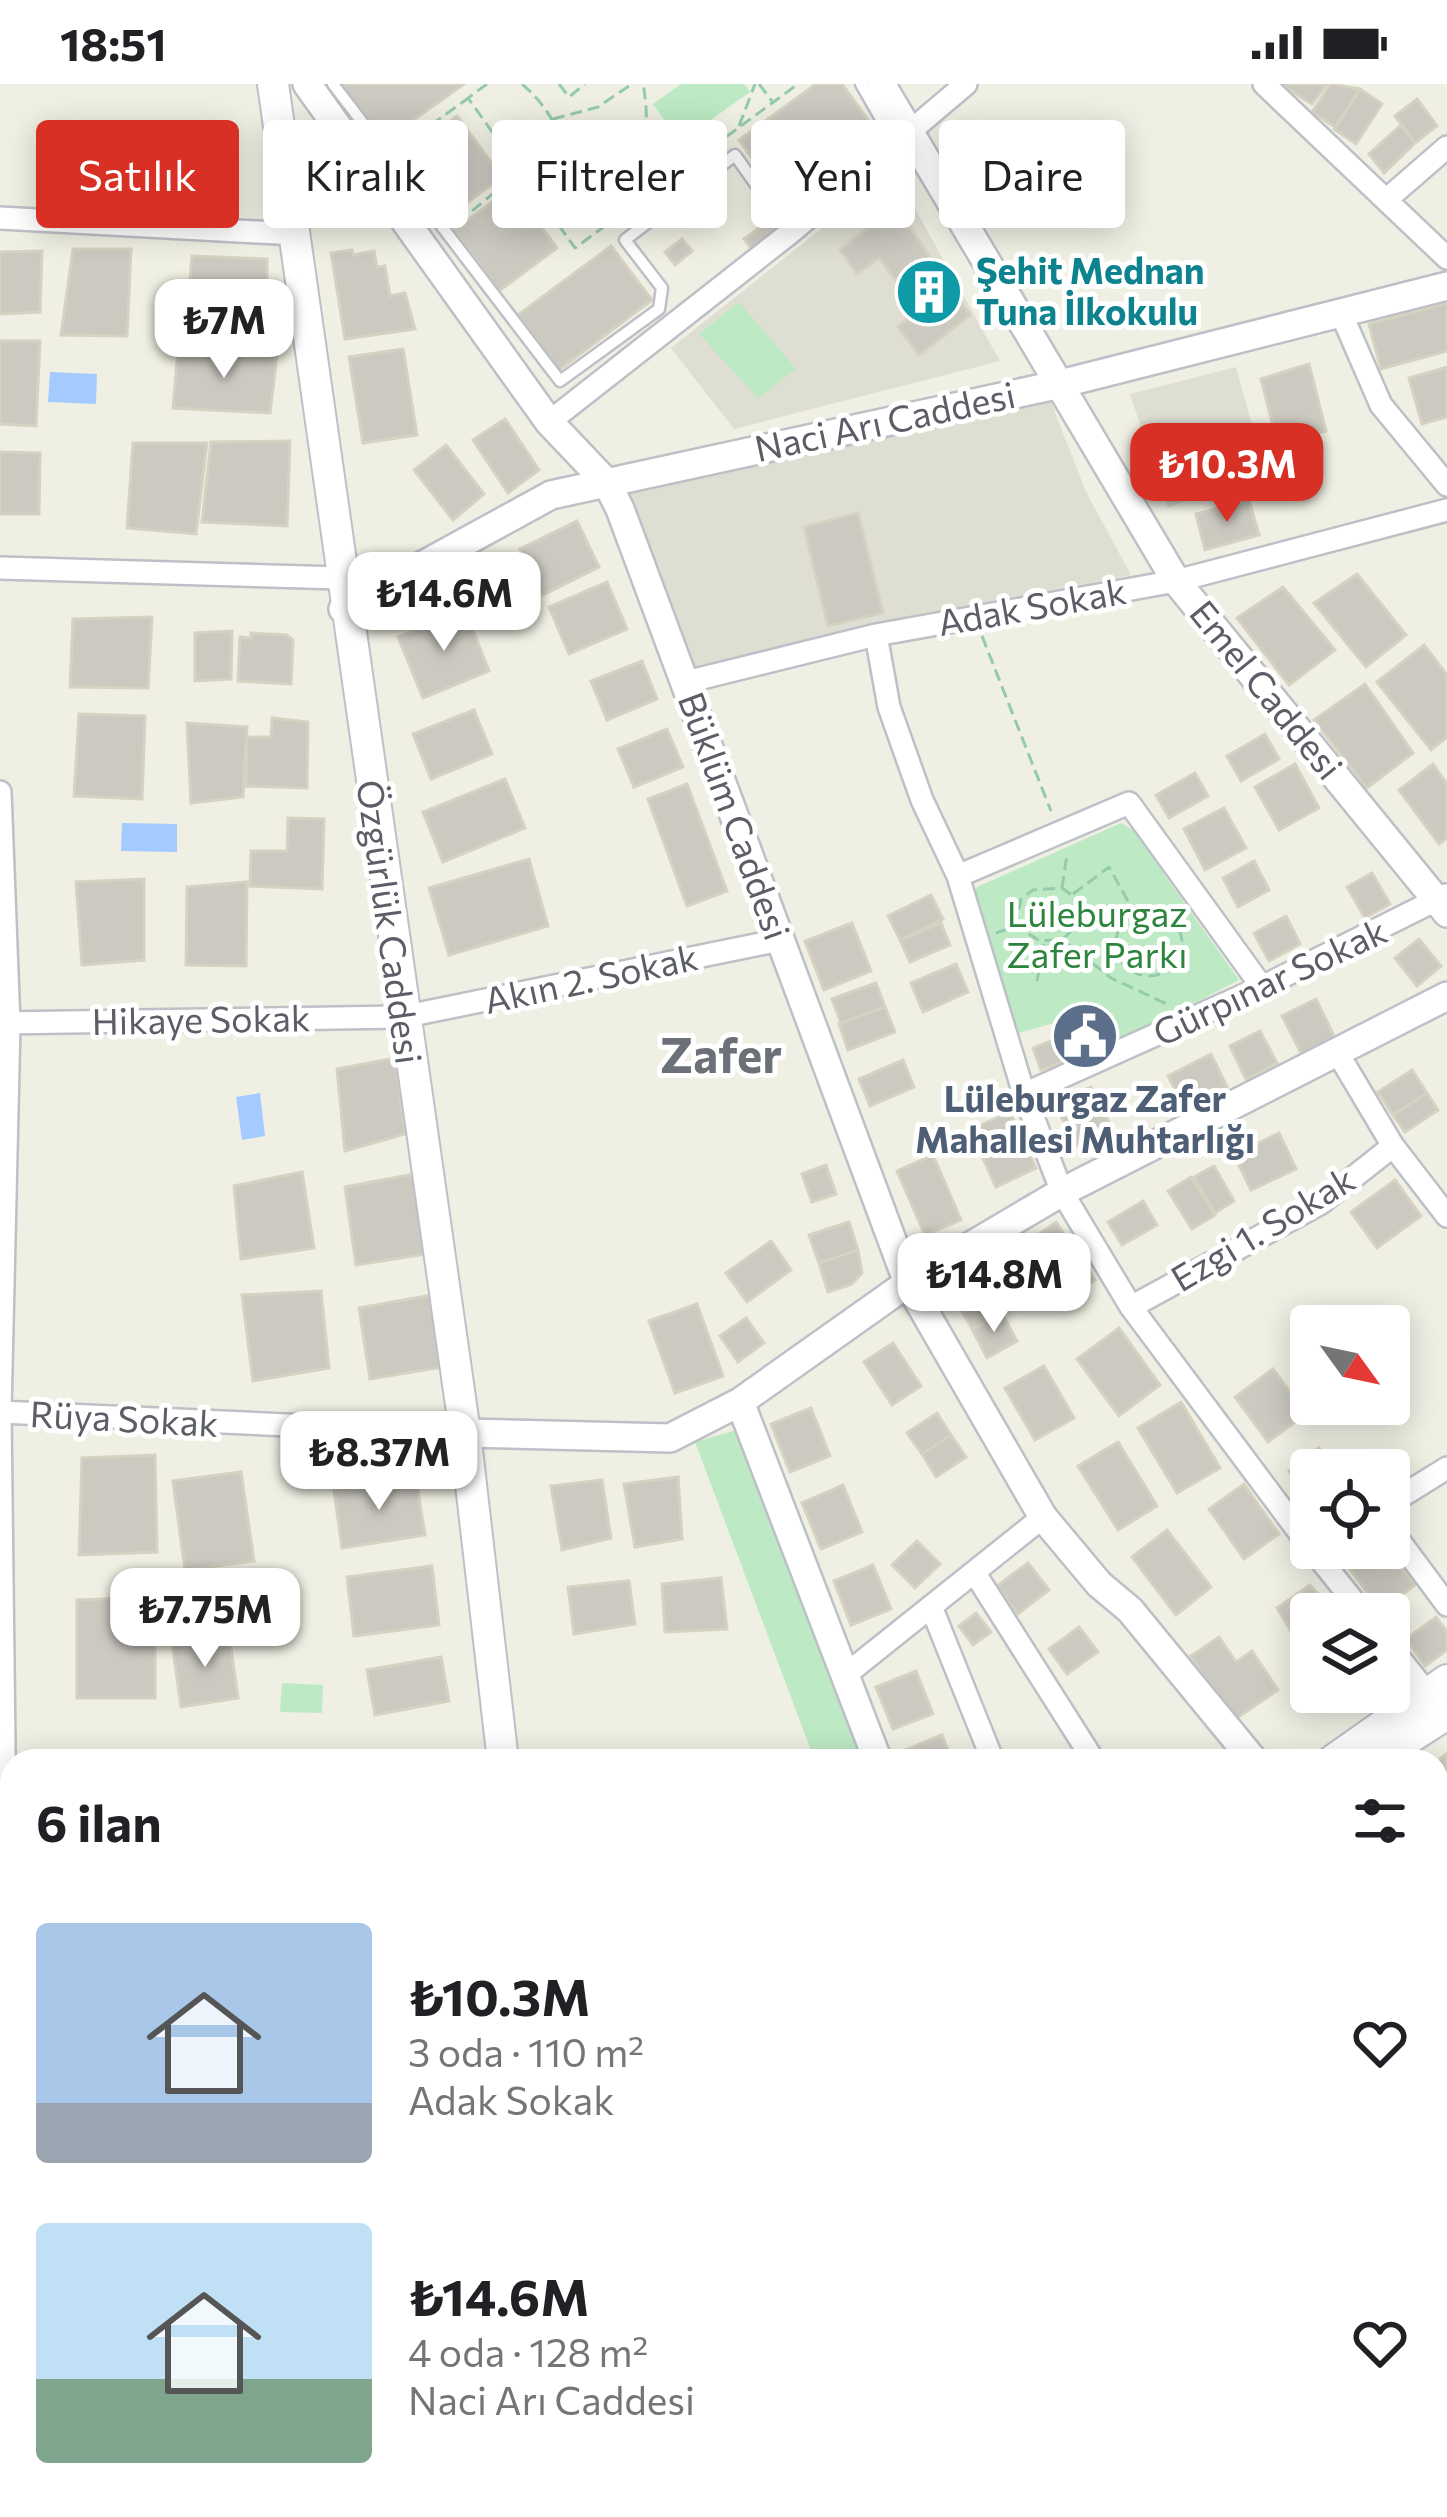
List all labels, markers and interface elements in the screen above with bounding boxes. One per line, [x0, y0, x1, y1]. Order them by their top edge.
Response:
text: 18:51 [60, 15, 167, 70]
chip: Satılık [36, 120, 239, 228]
chip: Kiralık [263, 120, 468, 228]
chip: Filtreler [492, 120, 727, 228]
chip: Yeni [751, 120, 915, 228]
chip: Daire [939, 120, 1125, 228]
place label: Şehit Mednan Tuna İlkokulu [976, 247, 1205, 332]
building icon: Şehit Mednan Tuna İlkokulu [894, 257, 964, 327]
pin: ₺7M [166, 279, 282, 381]
text: ₺7M [182, 294, 266, 342]
street label: Naci Arı Caddesi [750, 371, 1019, 469]
pin: ₺10.3M [1129, 423, 1325, 525]
text: ₺10.3M [1157, 438, 1297, 486]
pin: ₺14.6M [346, 552, 542, 654]
text: ₺14.6M [375, 567, 513, 615]
street label: Adak Sokak [934, 567, 1129, 643]
street label: Emel Caddesi [1182, 590, 1353, 787]
street label: Büklüm Caddesi [671, 686, 801, 945]
street label: Özgürlük Caddesi [349, 777, 433, 1067]
park label: Lüleburgaz Zafer Parkı [1006, 890, 1188, 975]
street label: Gürpınar Sokak [1145, 907, 1393, 1054]
street label: Akın 2. Sokak [480, 933, 701, 1021]
street label: Hikaye Sokak [91, 994, 311, 1042]
public building icon: Lüleburgaz Zafer Mahallesi Muhtarlığı [1050, 1001, 1120, 1071]
district label: Zafer [660, 1024, 782, 1083]
place label: Lüleburgaz Zafer Mahallesi Muhtarlığı [915, 1075, 1255, 1160]
street label: Ezgi 1. Sokak [1162, 1155, 1362, 1299]
pin: ₺14.8M [896, 1233, 1092, 1335]
text: ₺14.8M [925, 1248, 1063, 1296]
north arrow [1290, 1305, 1410, 1425]
map controls [1290, 1305, 1410, 1713]
street label: Rüya Sokak [29, 1390, 219, 1444]
pin: ₺8.37M [281, 1411, 477, 1513]
text: ₺8.37M [307, 1426, 451, 1474]
button: locate [1290, 1449, 1410, 1569]
pin: ₺7.75M [107, 1568, 303, 1670]
text: ₺7.75M [137, 1583, 273, 1631]
button: layers [1290, 1593, 1410, 1713]
icon: filters [1347, 1788, 1413, 1854]
text: 6 ilan [36, 1790, 162, 1853]
text: ₺10.3M [408, 1964, 590, 2027]
icon: home [132, 1971, 276, 2115]
icon: heart [1347, 2010, 1413, 2076]
text: 3 oda · 110 m² [408, 2027, 644, 2075]
text: Adak Sokak [408, 2075, 614, 2123]
text: ₺14.6M [408, 2264, 589, 2327]
icon: home [132, 2271, 276, 2415]
icon: heart [1347, 2310, 1413, 2376]
text: 4 oda · 128 m² [408, 2327, 648, 2375]
text: Naci Arı Caddesi [408, 2375, 695, 2423]

